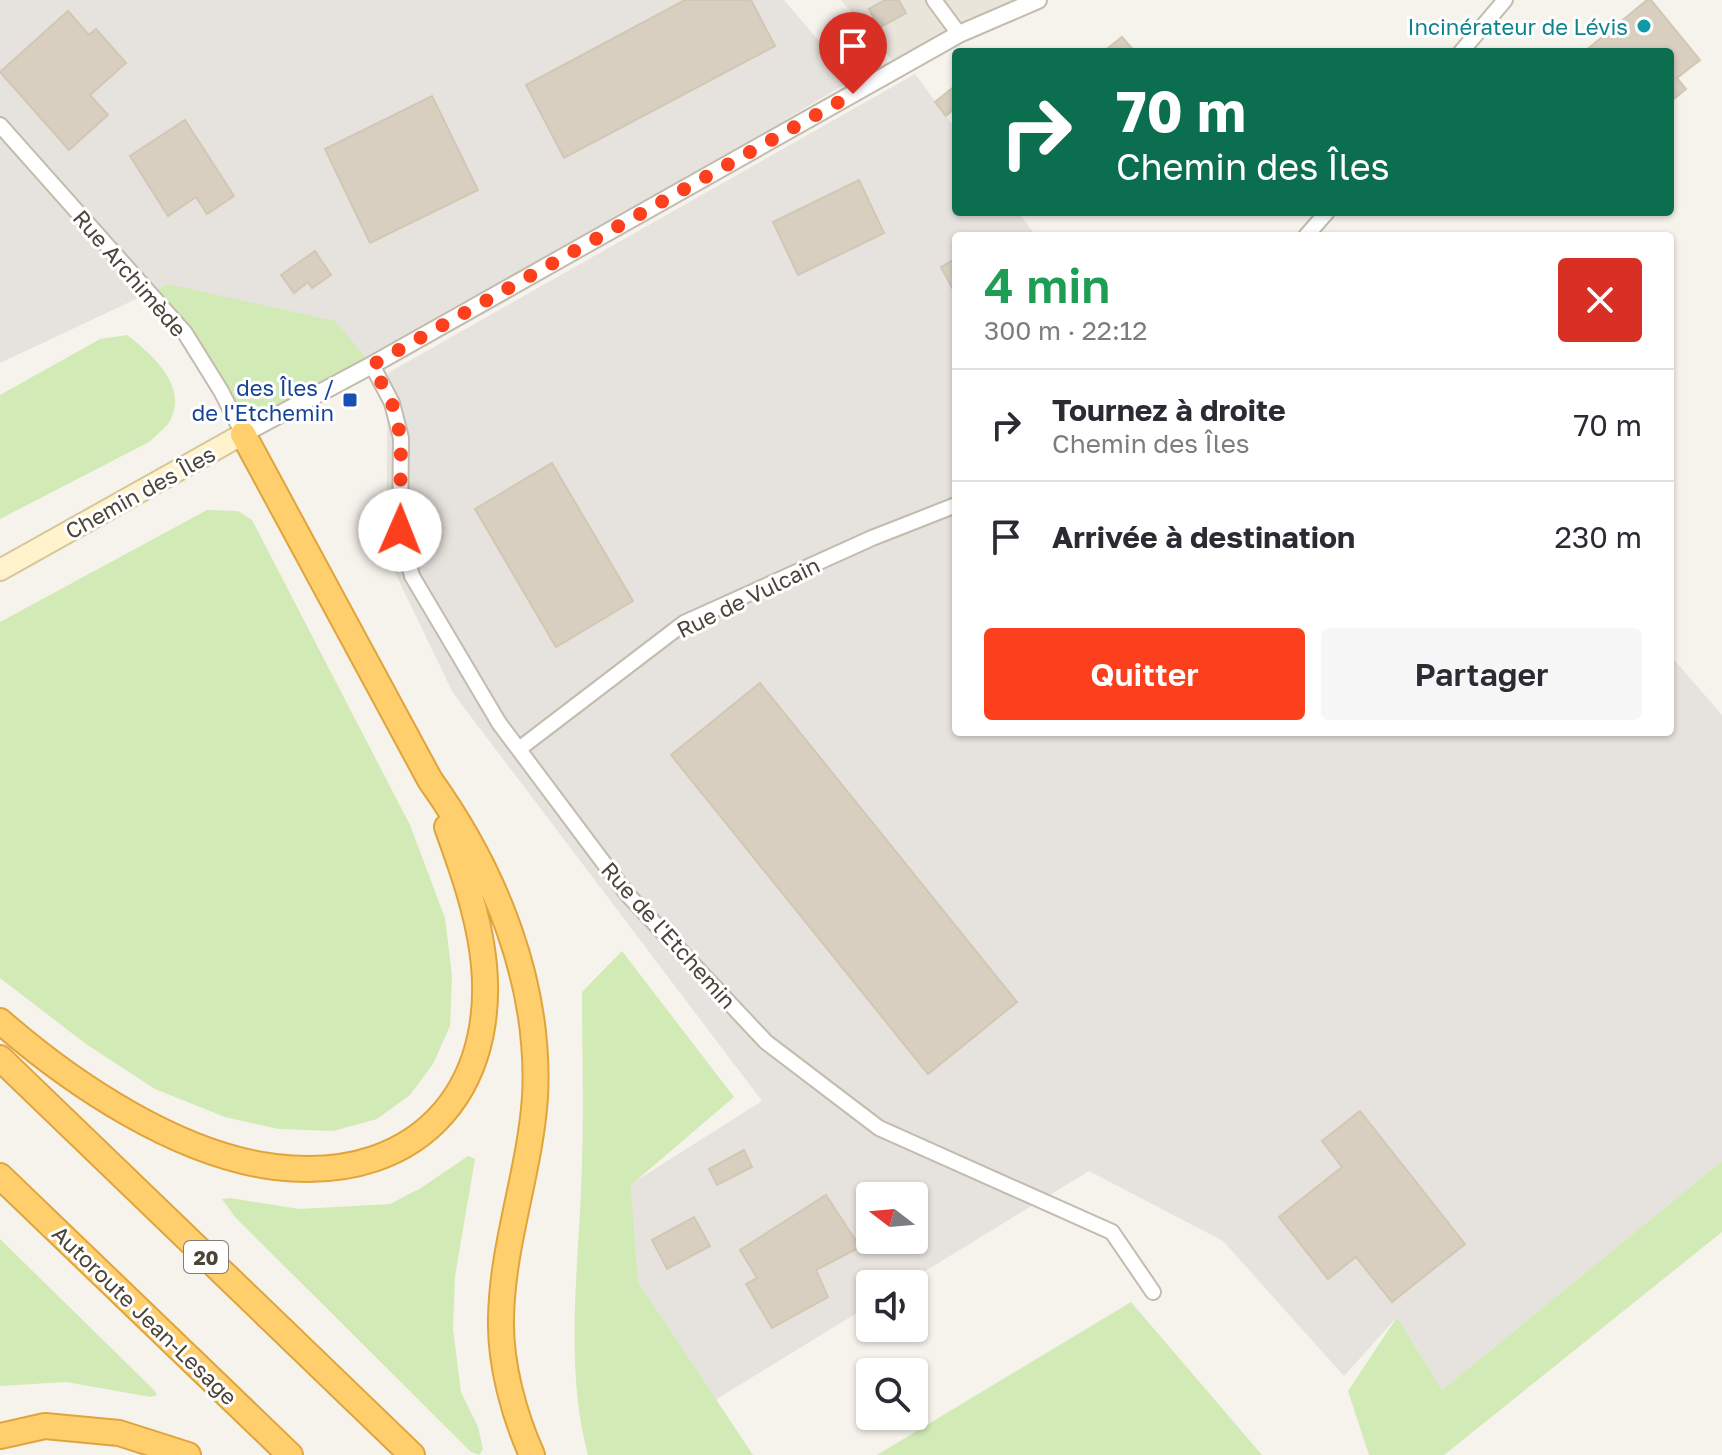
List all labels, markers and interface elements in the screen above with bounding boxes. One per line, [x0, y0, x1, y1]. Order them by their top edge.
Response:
pin [819, 12, 887, 94]
place label: Incinérateur de Lévis [1408, 13, 1628, 40]
marker: Incinérateur de Lévis [1635, 17, 1653, 35]
icon: arrive [831, 24, 875, 68]
text: 70 m [1116, 77, 1246, 144]
icon: right [984, 80, 1088, 184]
text: Chemin des Îles [1116, 145, 1390, 188]
street label: Rue Archimède [68, 204, 192, 342]
text: 4 min [984, 256, 1110, 314]
button: close [1558, 258, 1642, 342]
text: 300 m · 22:12 [984, 315, 1147, 346]
place label: des Îles / de l'Etchemin [192, 374, 334, 426]
marker: des Îles / de l'Etchemin [341, 391, 359, 409]
text: Tournez à droite [1052, 392, 1286, 428]
icon: right [984, 403, 1028, 447]
text: 70 m [1573, 407, 1642, 443]
text: Chemin des Îles [1052, 428, 1250, 459]
street label: Chemin des Îles [60, 440, 220, 544]
position arrow [358, 488, 442, 572]
icon: arrive [984, 515, 1028, 559]
text: Arrivée à destination [1052, 519, 1355, 555]
text: 230 m [1554, 519, 1642, 555]
street label: Rue de Vulcain [672, 551, 824, 643]
button: Quitter [984, 628, 1305, 720]
button: Partager [1321, 628, 1642, 720]
street label: Rue de l'Etchemin [596, 856, 742, 1014]
north arrow [856, 1182, 928, 1254]
map controls [856, 1182, 928, 1430]
street label: Autoroute Jean-Lesage [47, 1220, 243, 1410]
road number: 20 [184, 1241, 228, 1273]
button: sound [856, 1270, 928, 1342]
button: search [856, 1358, 928, 1430]

